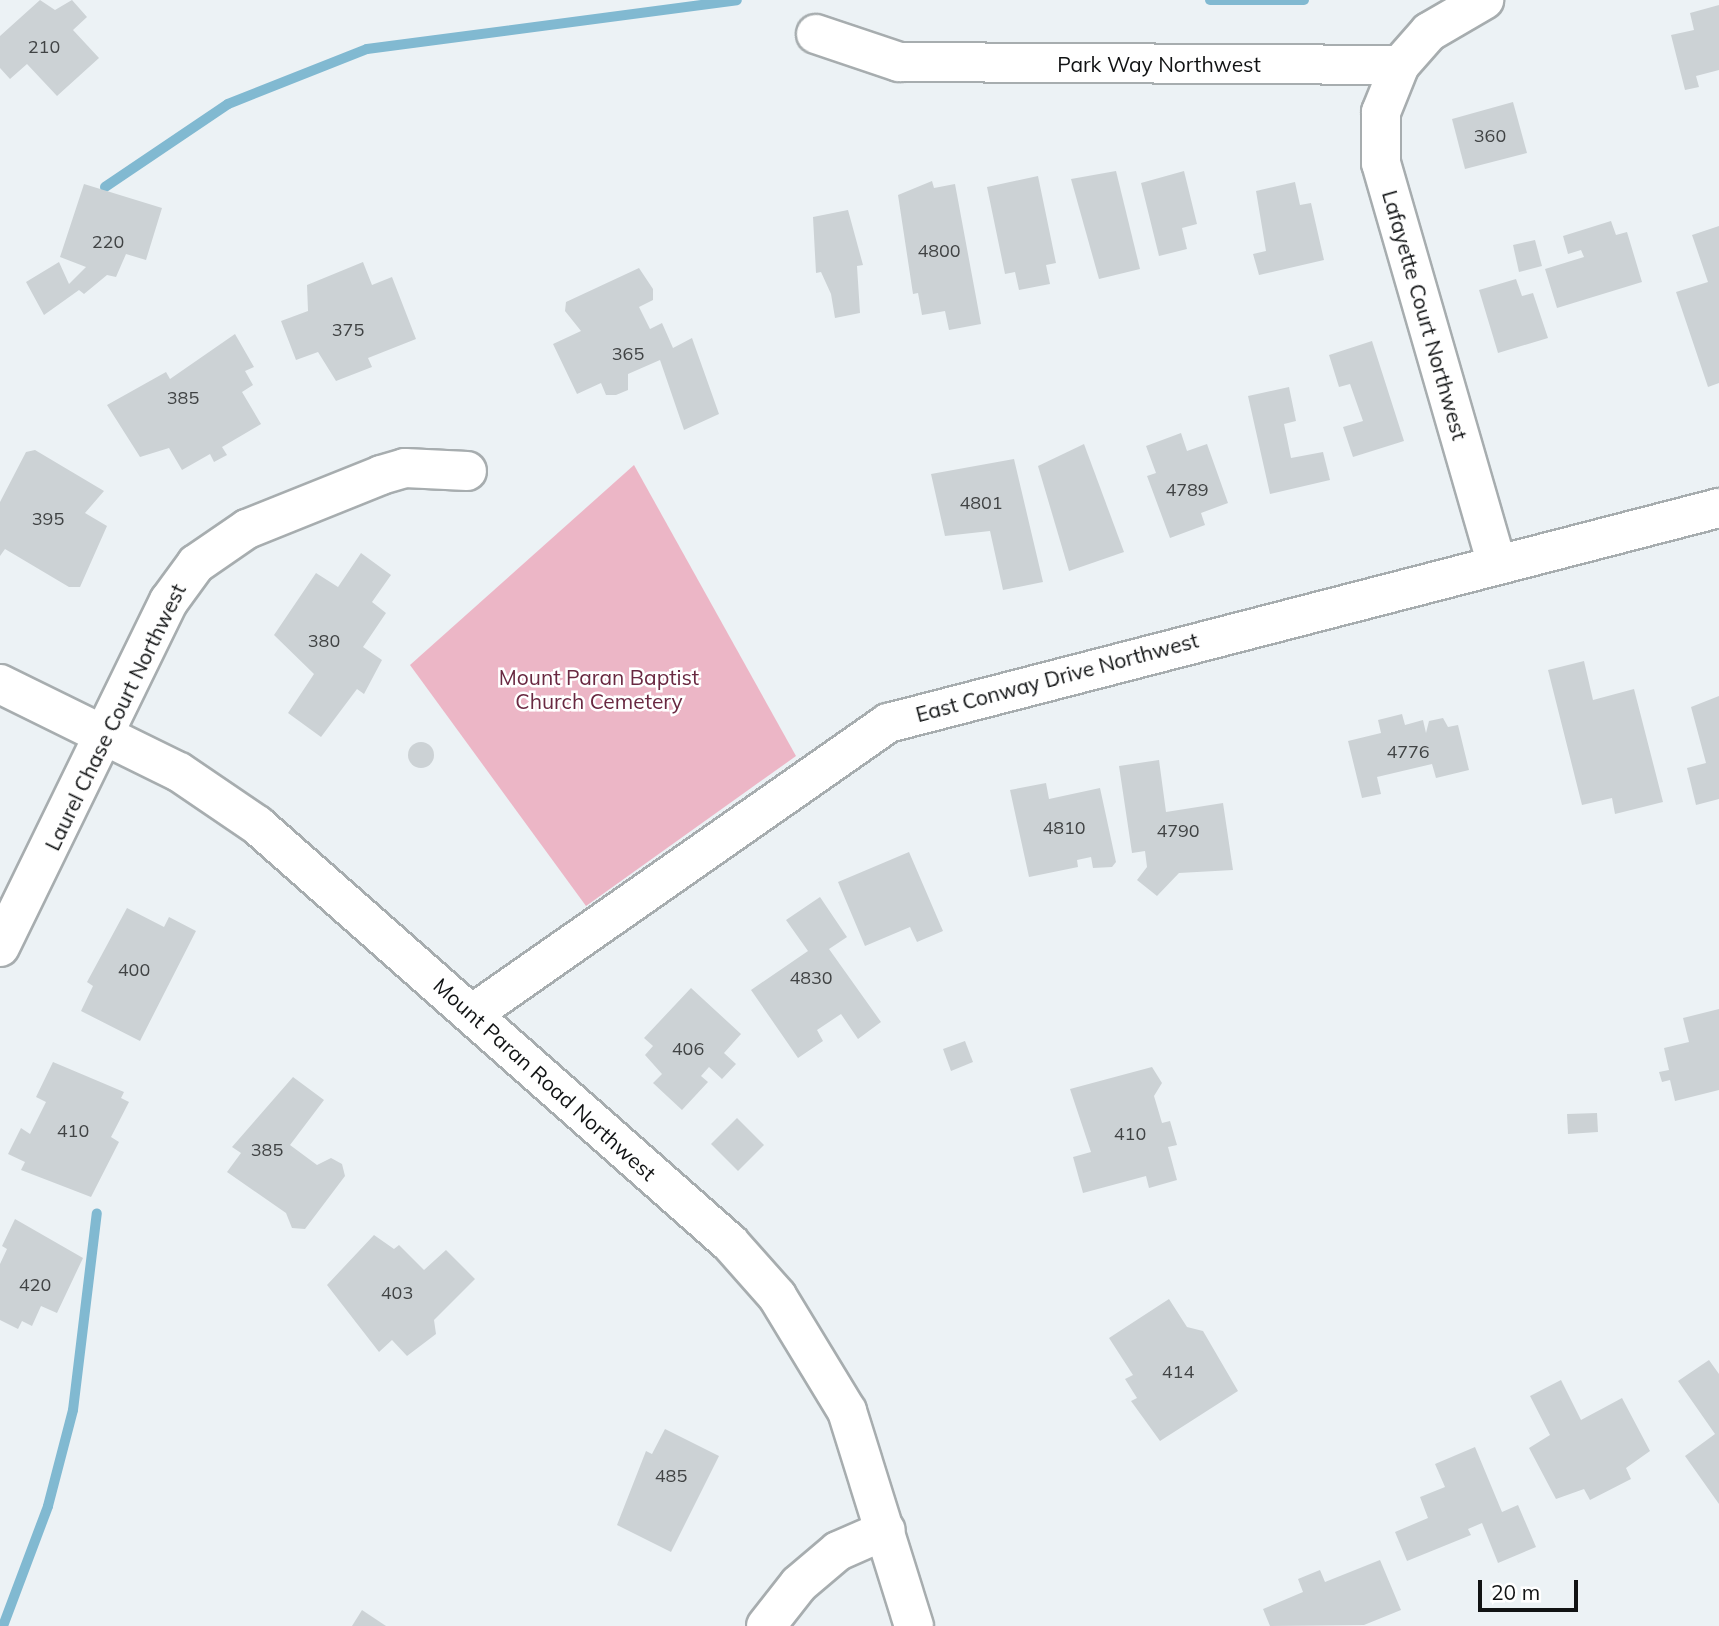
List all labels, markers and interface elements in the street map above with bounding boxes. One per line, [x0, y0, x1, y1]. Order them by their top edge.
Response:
house number: 210 [28, 36, 60, 58]
street label: Park Way Northwest [1057, 51, 1261, 77]
house number: 360 [1474, 125, 1506, 147]
street label: Lafayette Court Northwest [1377, 187, 1473, 443]
house number: 220 [92, 231, 124, 253]
house number: 4800 [917, 240, 961, 262]
house number: 375 [332, 319, 364, 341]
house number: 365 [612, 343, 644, 365]
house number: 385 [167, 387, 199, 409]
house number: 4789 [1165, 479, 1209, 501]
house number: 4801 [959, 492, 1003, 514]
house number: 395 [32, 508, 64, 530]
street label: Laurel Chase Court Northwest [39, 580, 191, 854]
street label: East Conway Drive Northwest [913, 627, 1201, 727]
house number: 380 [308, 630, 340, 652]
park label: Mount Paran Baptist Church Cemetery [499, 664, 699, 714]
house number: 4776 [1386, 741, 1430, 763]
house number: 4810 [1042, 817, 1086, 839]
house number: 4790 [1156, 820, 1200, 842]
house number: 400 [118, 959, 150, 981]
house number: 4830 [789, 967, 833, 989]
street label: Mount Paran Road Northwest [429, 972, 661, 1186]
house number: 406 [672, 1038, 704, 1060]
house number: 410 [57, 1120, 89, 1142]
house number: 410 [1114, 1123, 1146, 1145]
house number: 385 [251, 1139, 283, 1161]
house number: 420 [19, 1274, 51, 1296]
house number: 403 [381, 1282, 413, 1304]
house number: 414 [1162, 1361, 1194, 1383]
house number: 485 [655, 1465, 687, 1487]
scale bar [1481, 1566, 1581, 1610]
text: 20 m [1491, 1579, 1540, 1605]

